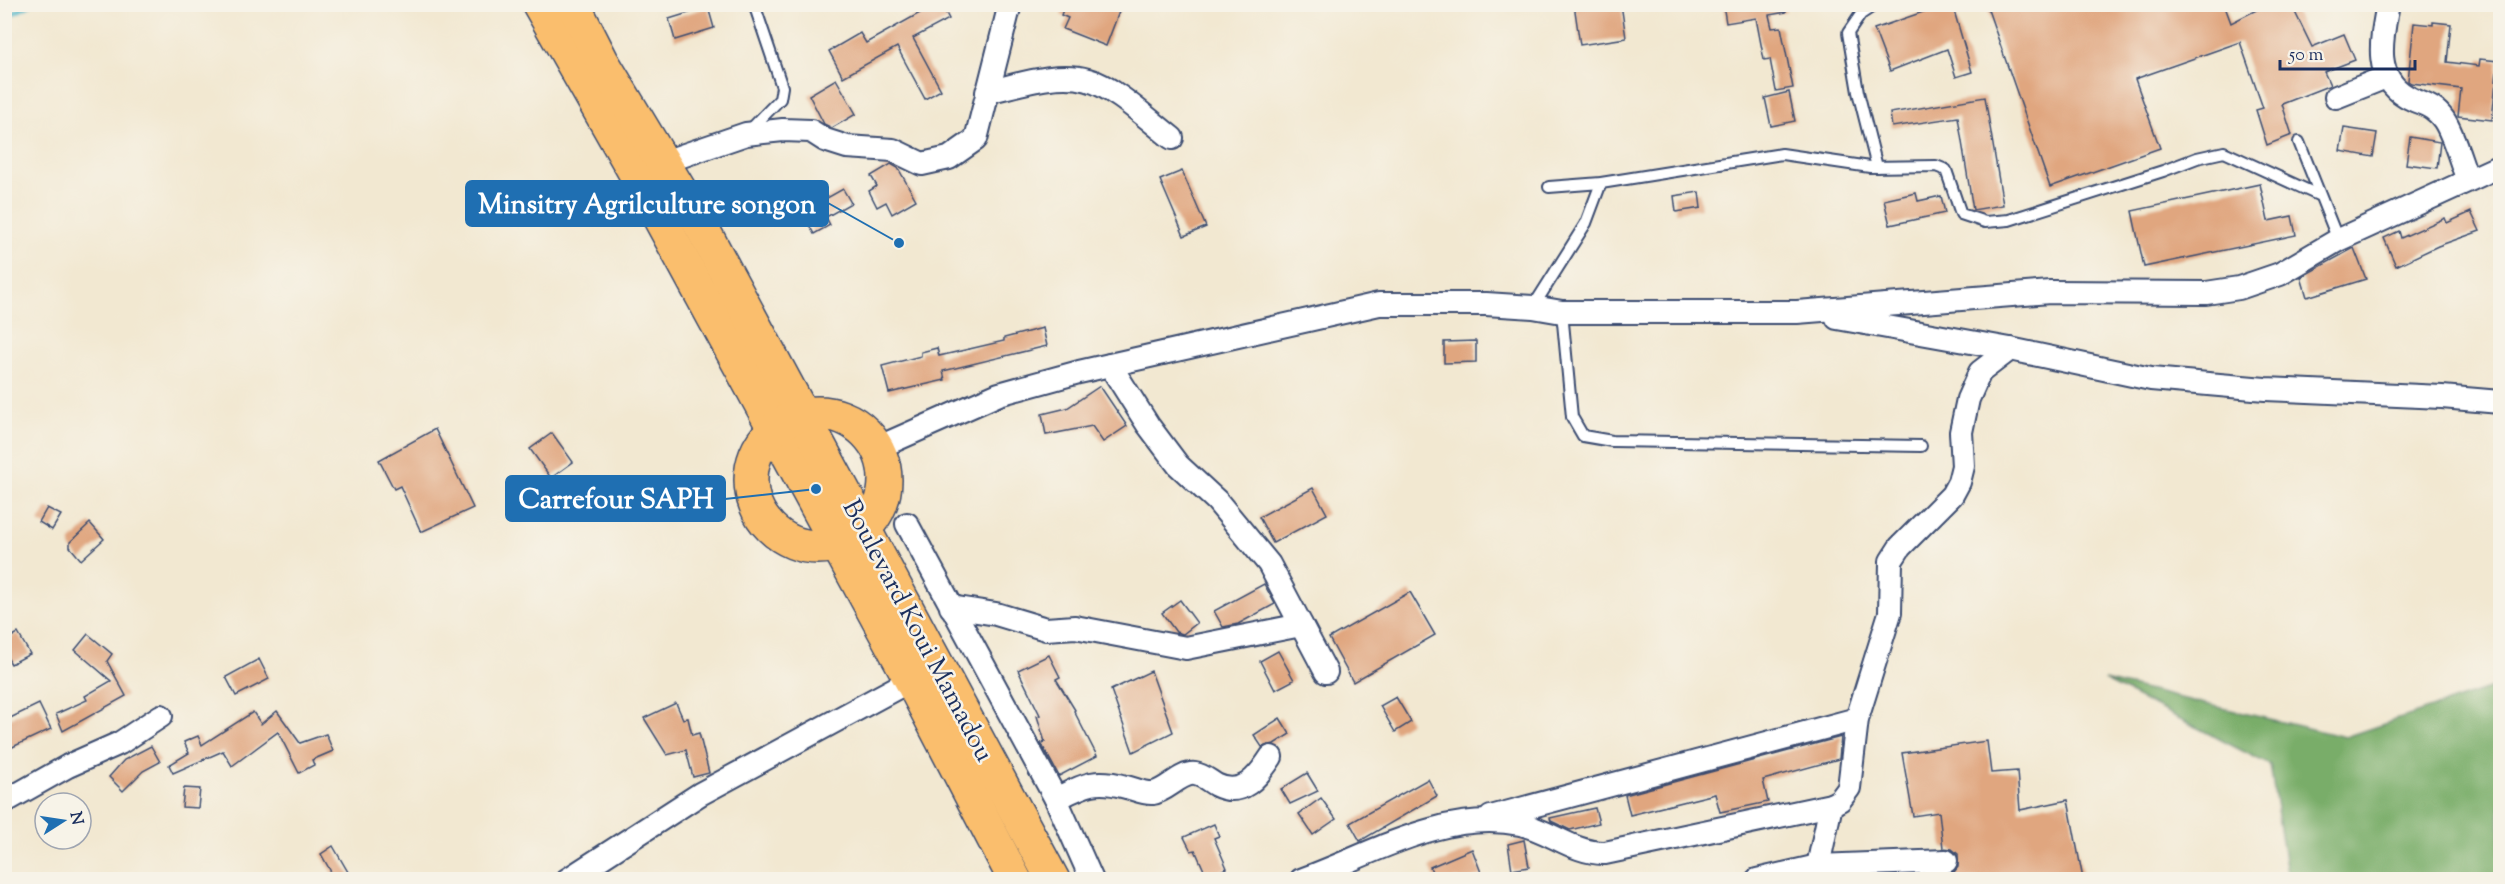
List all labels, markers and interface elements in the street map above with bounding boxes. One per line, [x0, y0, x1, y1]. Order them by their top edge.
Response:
scale bar [2280, 33, 2415, 71]
text: 50 m [2288, 43, 2324, 69]
callout: Minsitry Agrilculture songon [466, 181, 828, 226]
text: Minsitry Agrilculture songon [478, 187, 816, 226]
callout: Carrefour SAPH [506, 476, 725, 521]
text: Carrefour SAPH [518, 482, 714, 521]
street label: Boulevard Koui Mamadou [832, 494, 1002, 769]
north arrow [33, 791, 93, 851]
text: N [63, 810, 88, 827]

